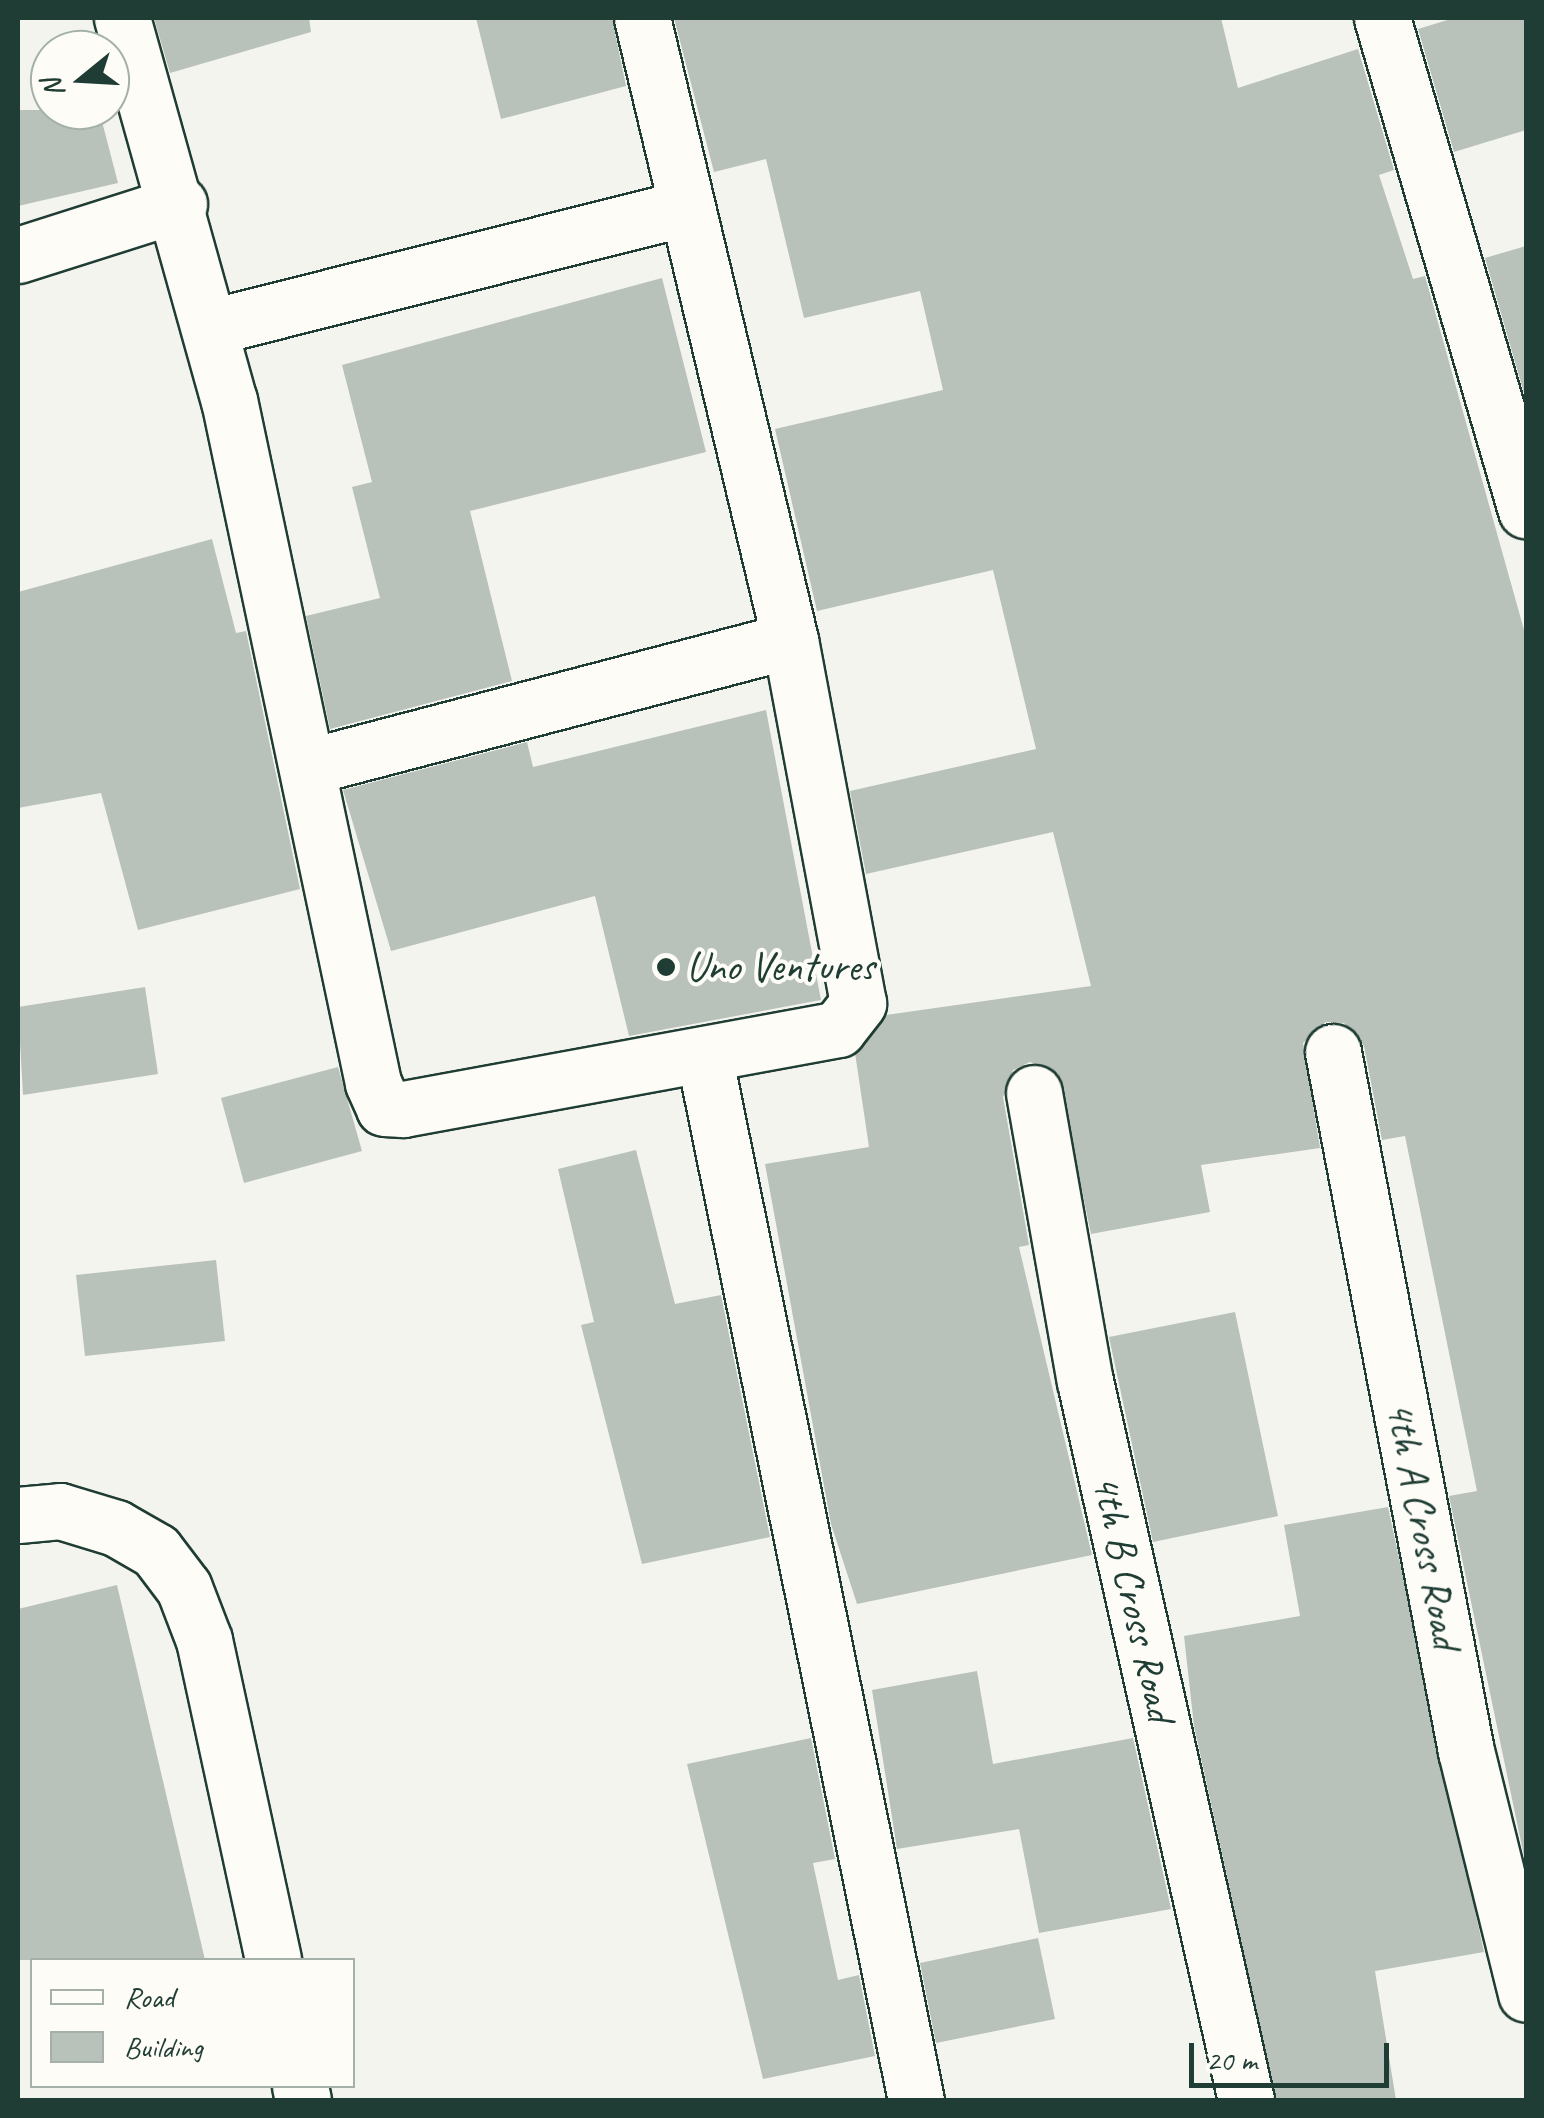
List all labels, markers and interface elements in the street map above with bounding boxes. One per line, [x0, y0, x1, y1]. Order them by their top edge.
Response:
north arrow [30, 30, 130, 130]
text: N [34, 75, 72, 102]
place label: Uno Ventures [686, 942, 875, 992]
marker: Uno Ventures [655, 956, 677, 978]
street label: 4th A Cross Road [1374, 1396, 1472, 1654]
street label: 4th B Cross Road [1080, 1469, 1186, 1727]
legend [30, 1958, 355, 2088]
text: Road [124, 1978, 174, 2016]
scale bar [1194, 2023, 1394, 2085]
text: Building [124, 2028, 203, 2066]
text: 20 m [1206, 2041, 1257, 2079]

